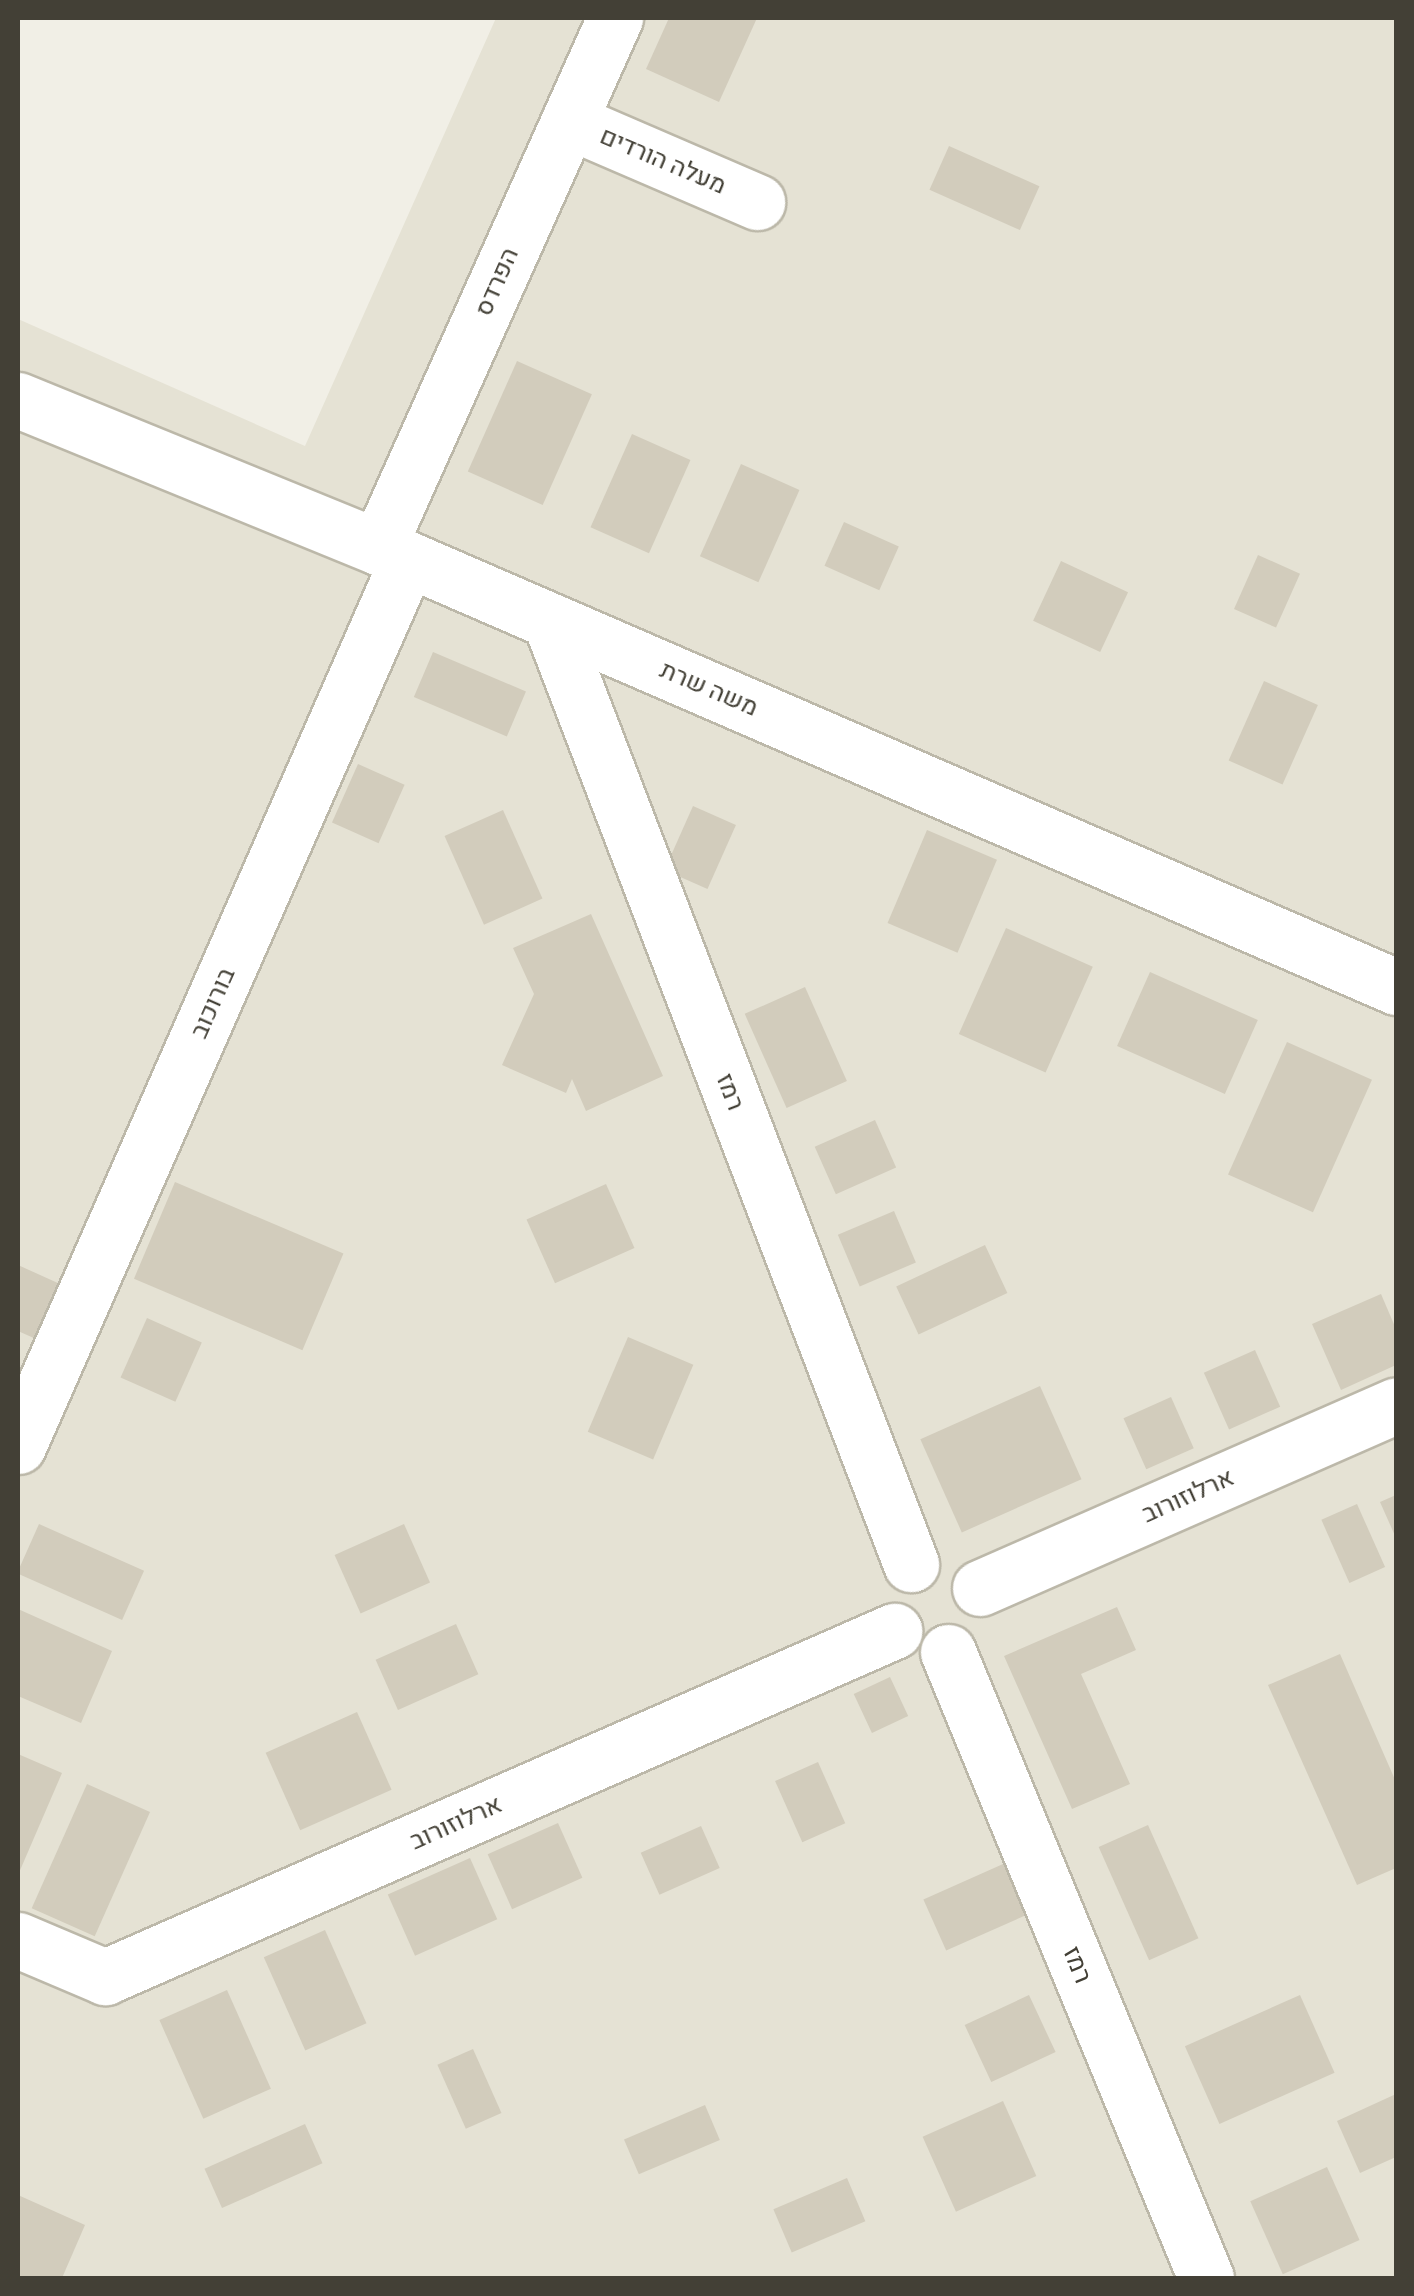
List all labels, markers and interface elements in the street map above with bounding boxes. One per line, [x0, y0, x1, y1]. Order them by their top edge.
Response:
street label: מעלה הורדים [595, 121, 731, 201]
street label: הפרדס [469, 243, 525, 321]
street label: משה שרת [655, 655, 763, 723]
street label: בורוכוב [184, 963, 242, 1043]
street label: רמז [709, 1069, 751, 1115]
street label: ארלוזורוב [1137, 1462, 1239, 1530]
street label: ארלוזורוב [405, 1789, 507, 1857]
street label: רמז [1056, 1942, 1098, 1988]

